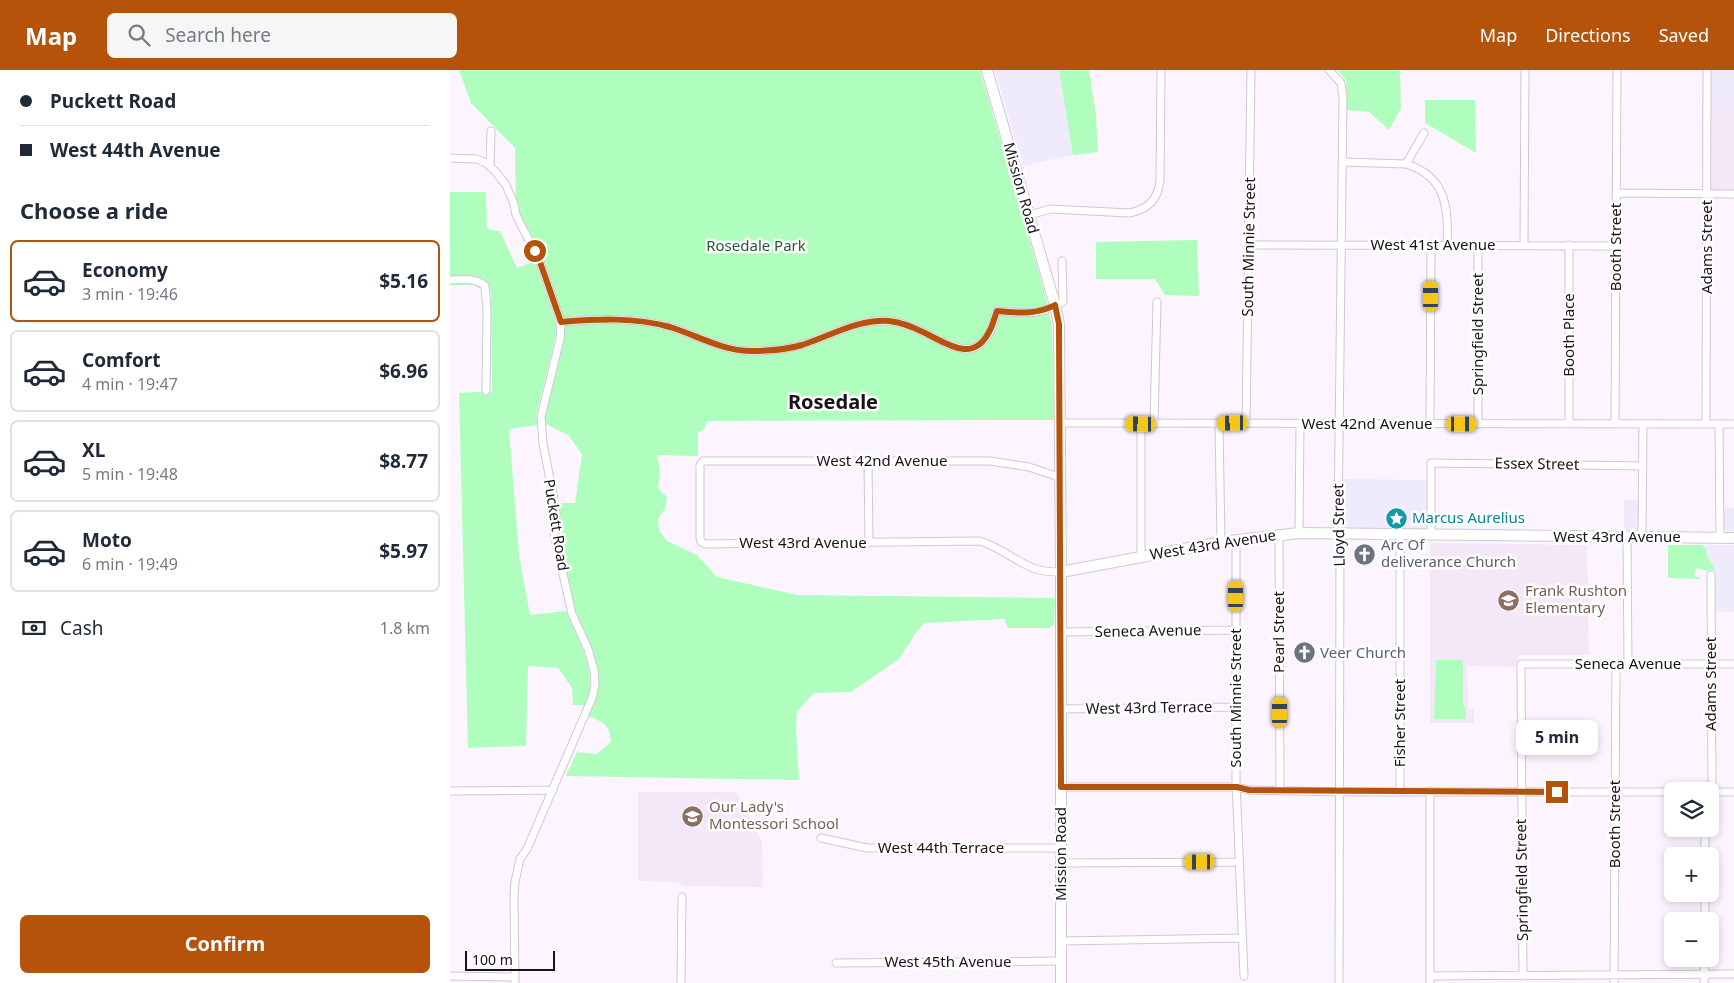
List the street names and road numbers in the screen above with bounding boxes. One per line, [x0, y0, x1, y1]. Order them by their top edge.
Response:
street label: Mission Road [999, 140, 1045, 236]
street label: South Minnie Street [1237, 177, 1259, 317]
street label: Adams Street [1696, 199, 1716, 294]
street label: Booth Street [1605, 202, 1625, 291]
street label: West 41st Avenue [1371, 234, 1495, 254]
street label: Springfield Street [1467, 272, 1487, 395]
street label: Booth Place [1558, 293, 1578, 377]
street label: West 42nd Avenue [1302, 413, 1432, 433]
street label: West 42nd Avenue [817, 450, 947, 470]
street label: Essex Street [1495, 452, 1580, 474]
street label: Puckett Road [540, 477, 574, 572]
street label: Lloyd Street [1327, 483, 1349, 567]
street label: West 43rd Avenue [1148, 524, 1277, 564]
street label: West 43rd Avenue [1553, 526, 1681, 546]
street label: West 43rd Avenue [739, 532, 867, 552]
street label: Pearl Street [1268, 591, 1288, 673]
street label: Seneca Avenue [1095, 619, 1201, 641]
street label: South Minnie Street [1225, 628, 1245, 768]
street label: Adams Street [1700, 636, 1720, 731]
street label: Seneca Avenue [1575, 653, 1681, 673]
street label: Fisher Street [1389, 678, 1409, 767]
street label: West 43rd Terrace [1085, 696, 1213, 718]
street label: Booth Street [1604, 779, 1624, 868]
street label: Mission Road [1050, 807, 1070, 901]
street label: Springfield Street [1510, 818, 1532, 941]
street label: West 44th Terrace [878, 837, 1004, 857]
street label: West 45th Avenue [884, 951, 1012, 971]

